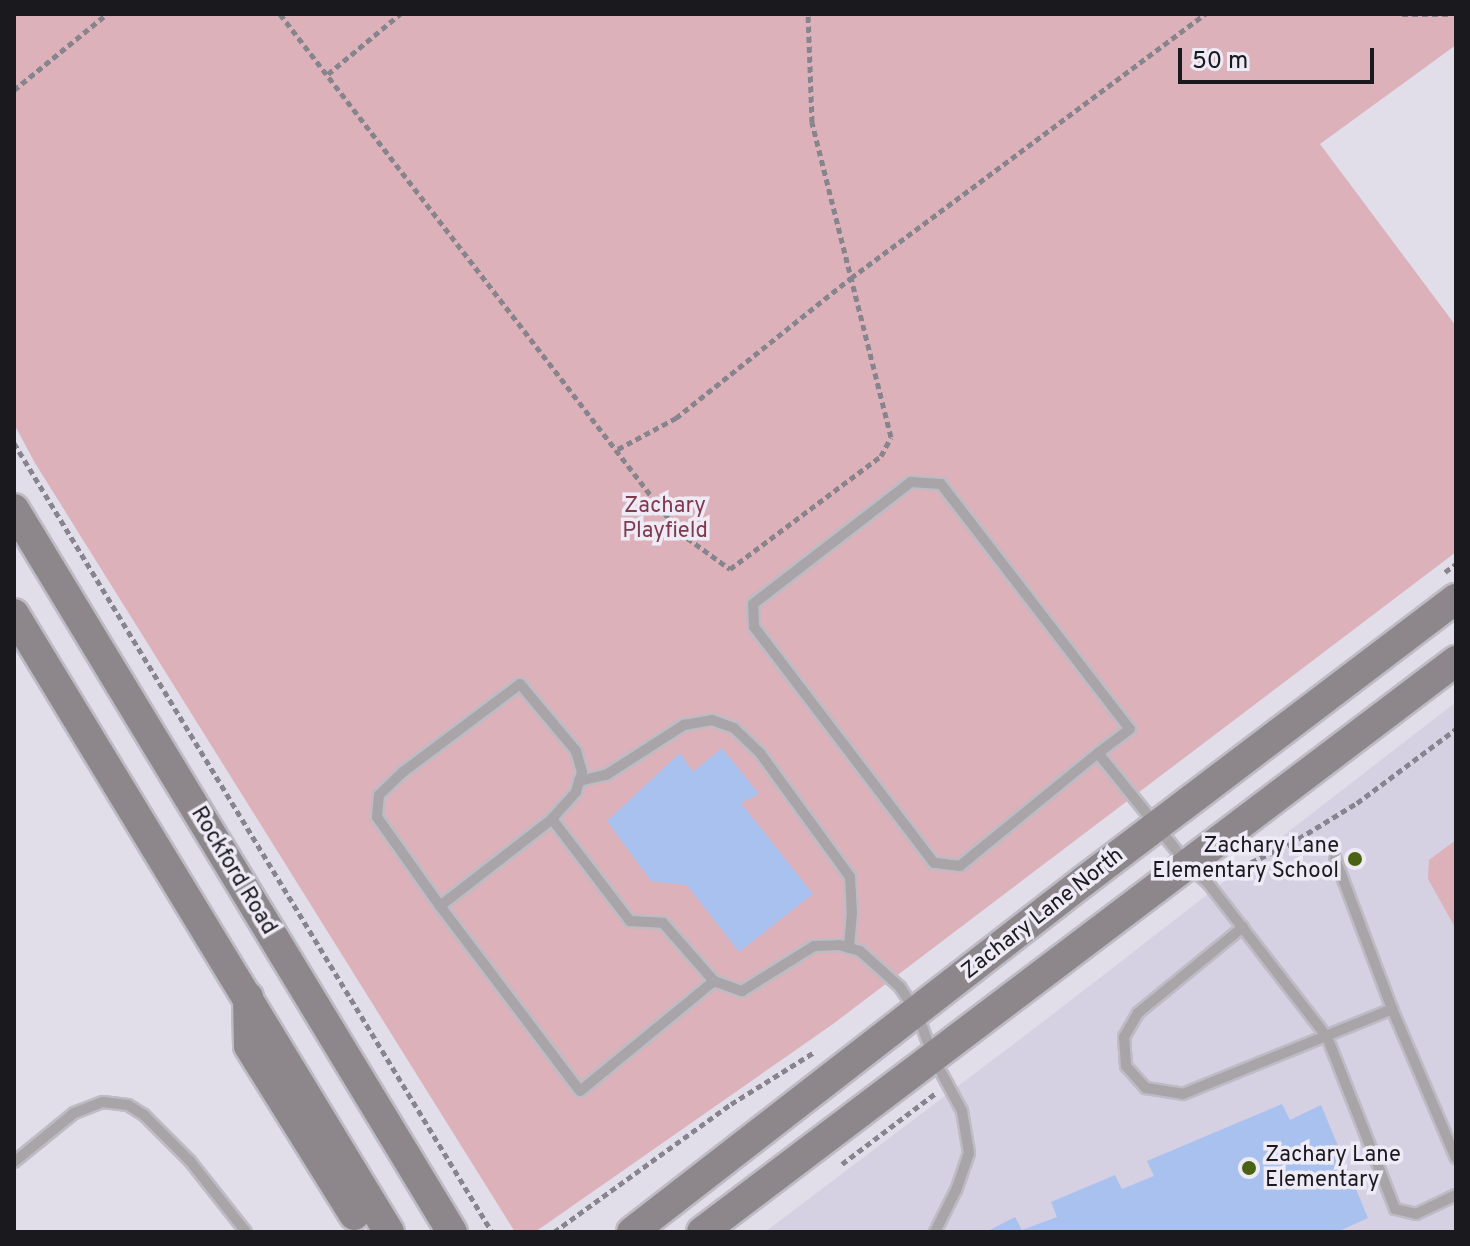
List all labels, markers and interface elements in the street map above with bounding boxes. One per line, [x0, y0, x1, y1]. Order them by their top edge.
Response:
scale bar [1182, 32, 1378, 82]
text: 50 m [1192, 47, 1248, 77]
park label: Zachary Playfield [622, 493, 708, 544]
street label: Rockford Road [184, 802, 282, 940]
place label: Zachary Lane Elementary School [1152, 833, 1339, 884]
street label: Zachary Lane North [957, 843, 1129, 985]
marker: Zachary Lane Elementary School [1346, 850, 1364, 868]
place label: Zachary Lane Elementary [1265, 1142, 1401, 1194]
marker: Zachary Lane Elementary [1240, 1159, 1258, 1177]

